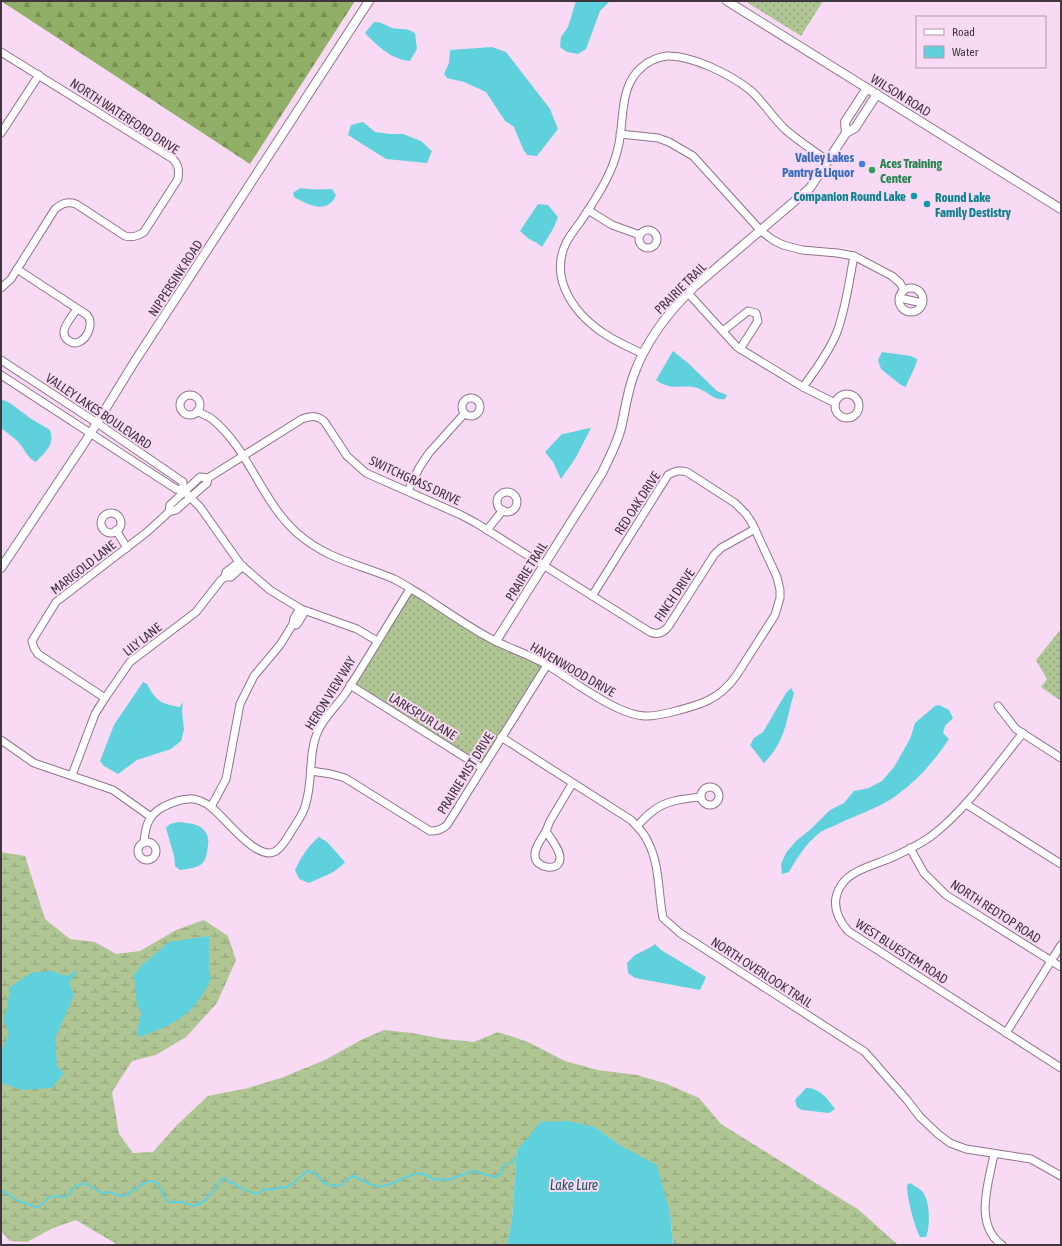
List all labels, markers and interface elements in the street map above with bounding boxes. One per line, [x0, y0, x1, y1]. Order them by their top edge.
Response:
legend [916, 16, 1046, 68]
text: Road [952, 25, 975, 39]
text: Water [952, 45, 979, 59]
street label: WILSON ROAD [868, 71, 933, 120]
street label: NORTH WATERFORD DRIVE [67, 76, 182, 158]
place label: Valley Lakes Pantry & Liquor [782, 150, 855, 180]
place label: Aces Training Center [879, 156, 943, 186]
marker: Valley Lakes Pantry & Liquor [857, 159, 867, 169]
marker: Aces Training Center [867, 165, 877, 175]
place label: Companion Round Lake [793, 189, 906, 204]
place label: Round Lake Family Destistry [935, 190, 1011, 220]
marker: Companion Round Lake [909, 191, 919, 201]
marker: Round Lake Family Destistry [922, 199, 932, 209]
street label: NIPPERSINK ROAD [145, 237, 206, 319]
street label: PRAIRIE TRAIL [651, 259, 709, 317]
street label: VALLEY LAKES BOULEVARD [43, 370, 155, 452]
street label: SWITCHGRASS DRIVE [367, 453, 463, 508]
street label: RED OAK DRIVE [611, 469, 664, 538]
street label: MARIGOLD LANE [48, 537, 119, 597]
street label: PRAIRIE TRAIL [502, 539, 550, 603]
street label: FINCH DRIVE [651, 566, 698, 625]
street label: LILY LANE [120, 619, 165, 659]
street label: HAVENWOOD DRIVE [528, 639, 618, 700]
street label: HERON VIEW WAY [302, 654, 359, 733]
street label: LARKSPUR LANE [386, 690, 460, 743]
street label: PRAIRIE MIST DRIVE [434, 729, 497, 817]
street label: NORTH REDTOP ROAD [948, 877, 1044, 946]
street label: WEST BLUESTEM ROAD [853, 916, 951, 987]
street label: NORTH OVERLOOK TRAIL [708, 934, 815, 1011]
water label: Lake Lure [550, 1177, 598, 1193]

